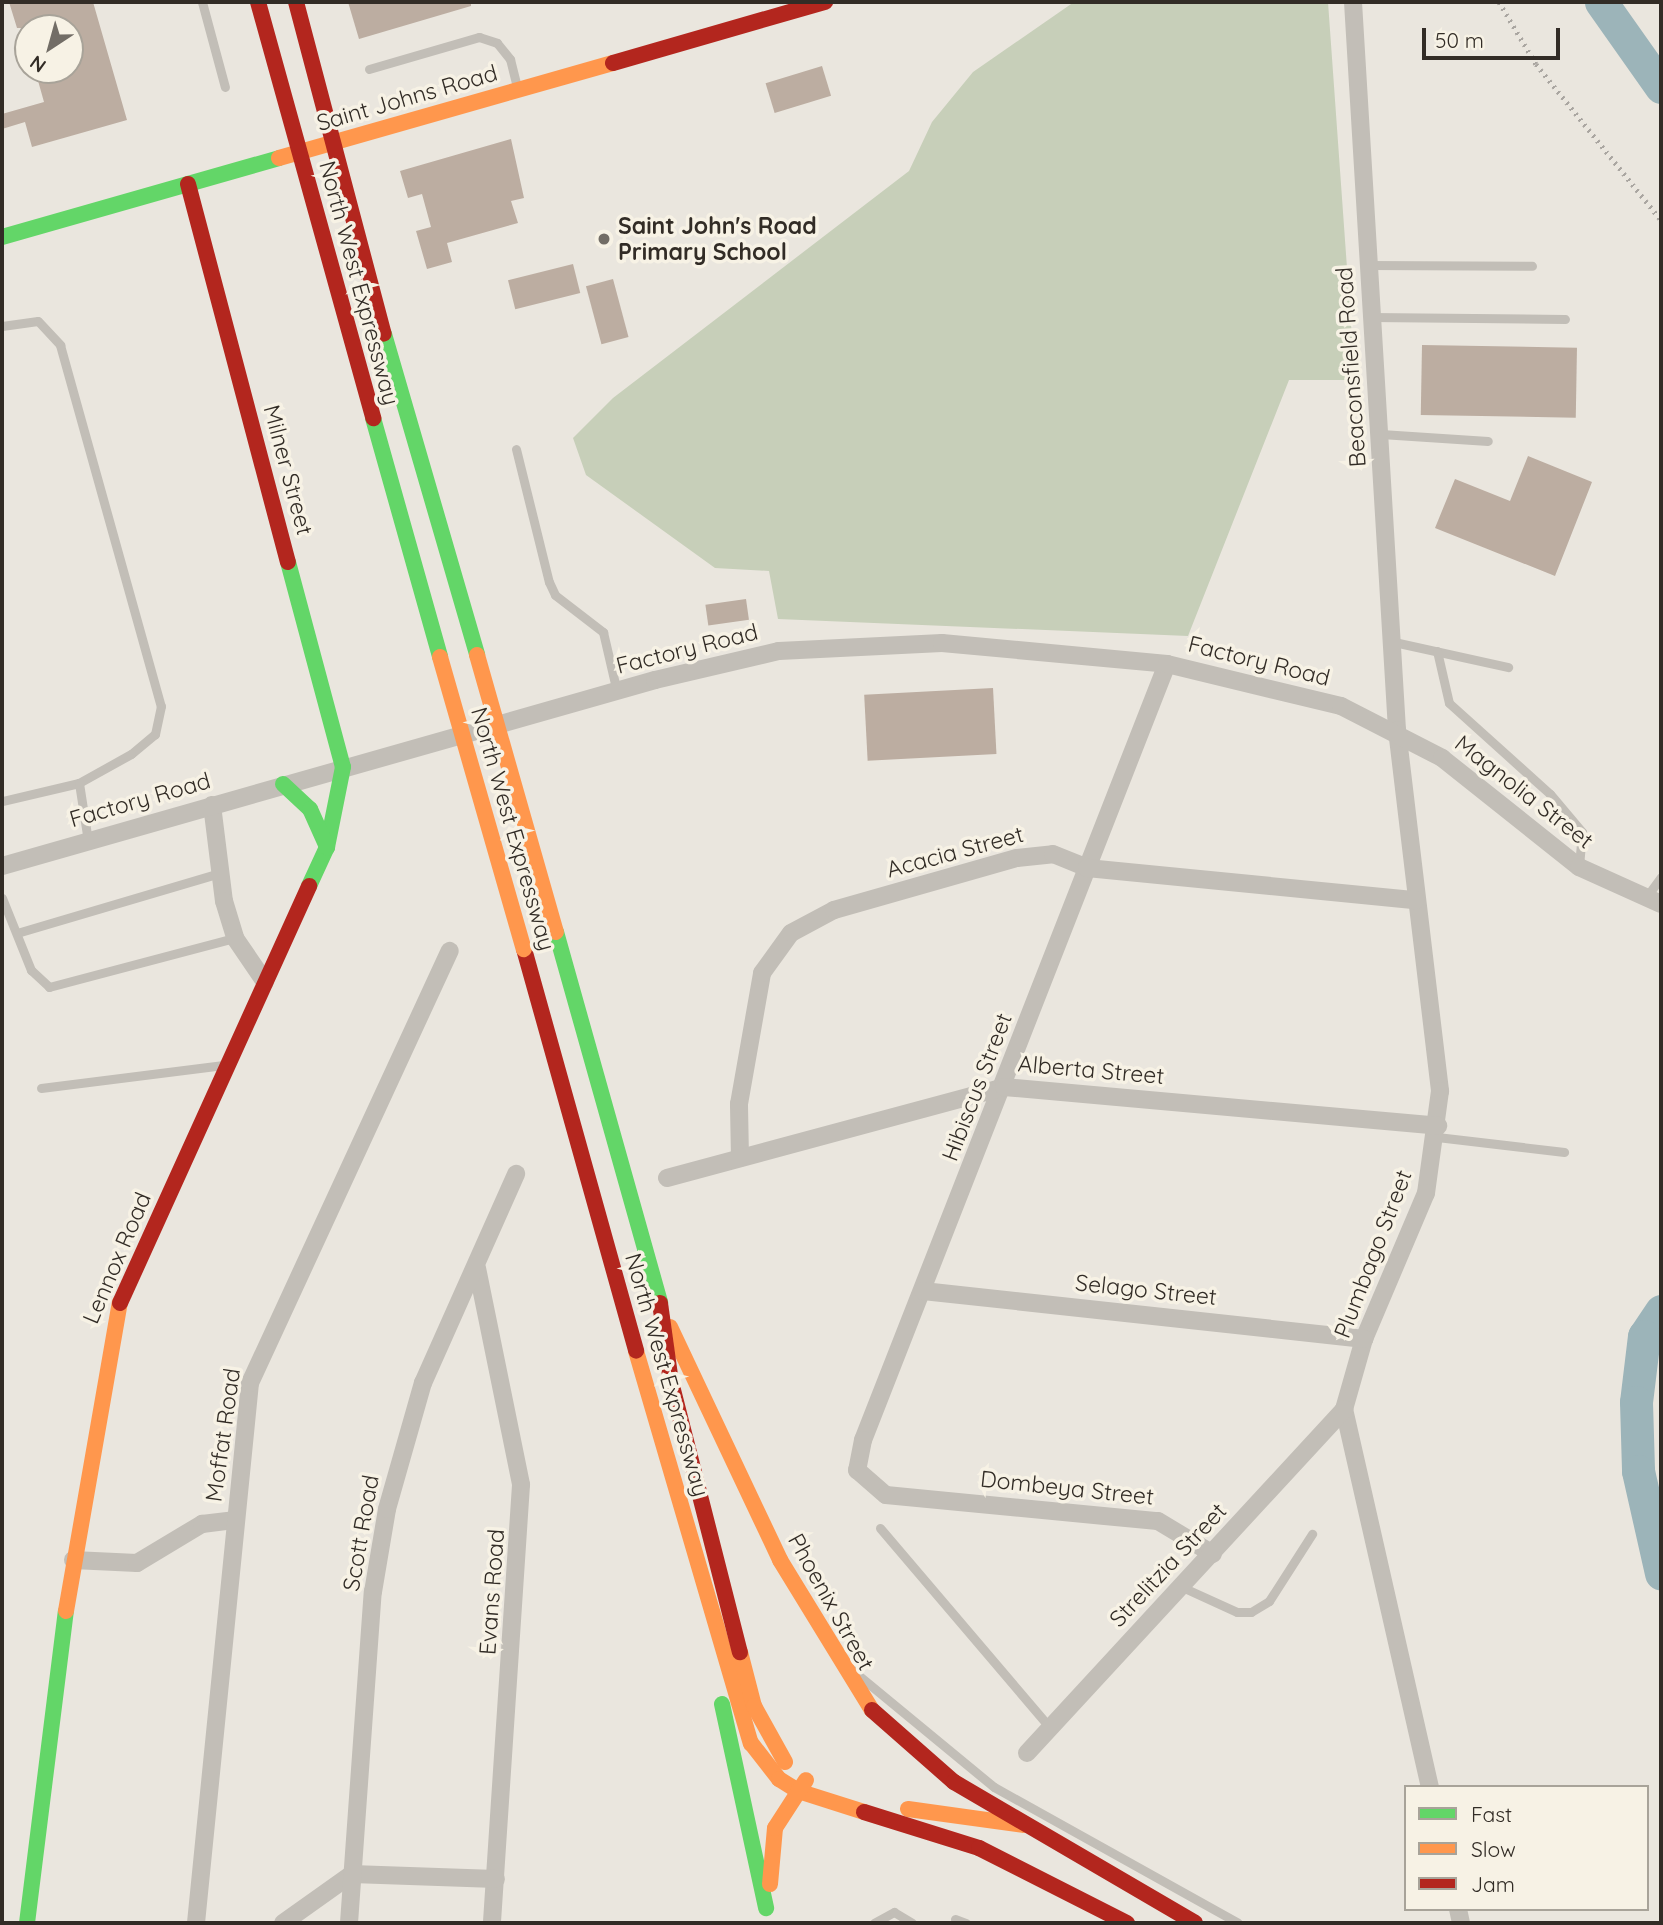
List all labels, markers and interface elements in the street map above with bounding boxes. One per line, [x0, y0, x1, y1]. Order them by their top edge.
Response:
north arrow [14, 14, 84, 84]
scale bar [1425, 14, 1563, 58]
text: 50 m [1435, 27, 1484, 53]
text: N [25, 51, 51, 78]
street label: Saint Johns Road [313, 59, 501, 137]
street label: North West Expressway [313, 158, 405, 408]
place label: Saint John's Road Primary School [618, 212, 817, 266]
marker: Saint John's Road Primary School [596, 231, 612, 247]
street label: Beaconsfield Road [1330, 266, 1372, 468]
street label: Milner Street [257, 402, 319, 538]
street label: Factory Road [613, 618, 761, 680]
street label: Factory Road [1185, 630, 1333, 692]
street label: North West Expressway [465, 704, 561, 954]
street label: Magnolia Street [1449, 729, 1599, 855]
street label: Factory Road [66, 767, 214, 833]
street label: Acacia Street [884, 820, 1026, 884]
street label: Hibiscus Street [936, 1009, 1018, 1165]
street label: Alberta Street [1017, 1050, 1165, 1090]
street label: Plumbago Street [1328, 1166, 1418, 1342]
street label: Lennox Road [77, 1188, 157, 1328]
street label: North West Expressway [619, 1250, 715, 1500]
street label: Selago Street [1074, 1269, 1218, 1311]
street label: Moffat Road [200, 1366, 246, 1504]
street label: Dombeya Street [979, 1465, 1155, 1511]
street label: Scott Road [337, 1473, 385, 1593]
street label: Strelitzia Street [1104, 1497, 1232, 1633]
street label: Evans Road [474, 1528, 510, 1656]
street label: Phoenix Street [782, 1529, 880, 1675]
legend [1404, 1785, 1649, 1911]
text: Fast [1471, 1801, 1512, 1827]
text: Slow [1471, 1836, 1516, 1862]
text: Jam [1471, 1871, 1515, 1897]

